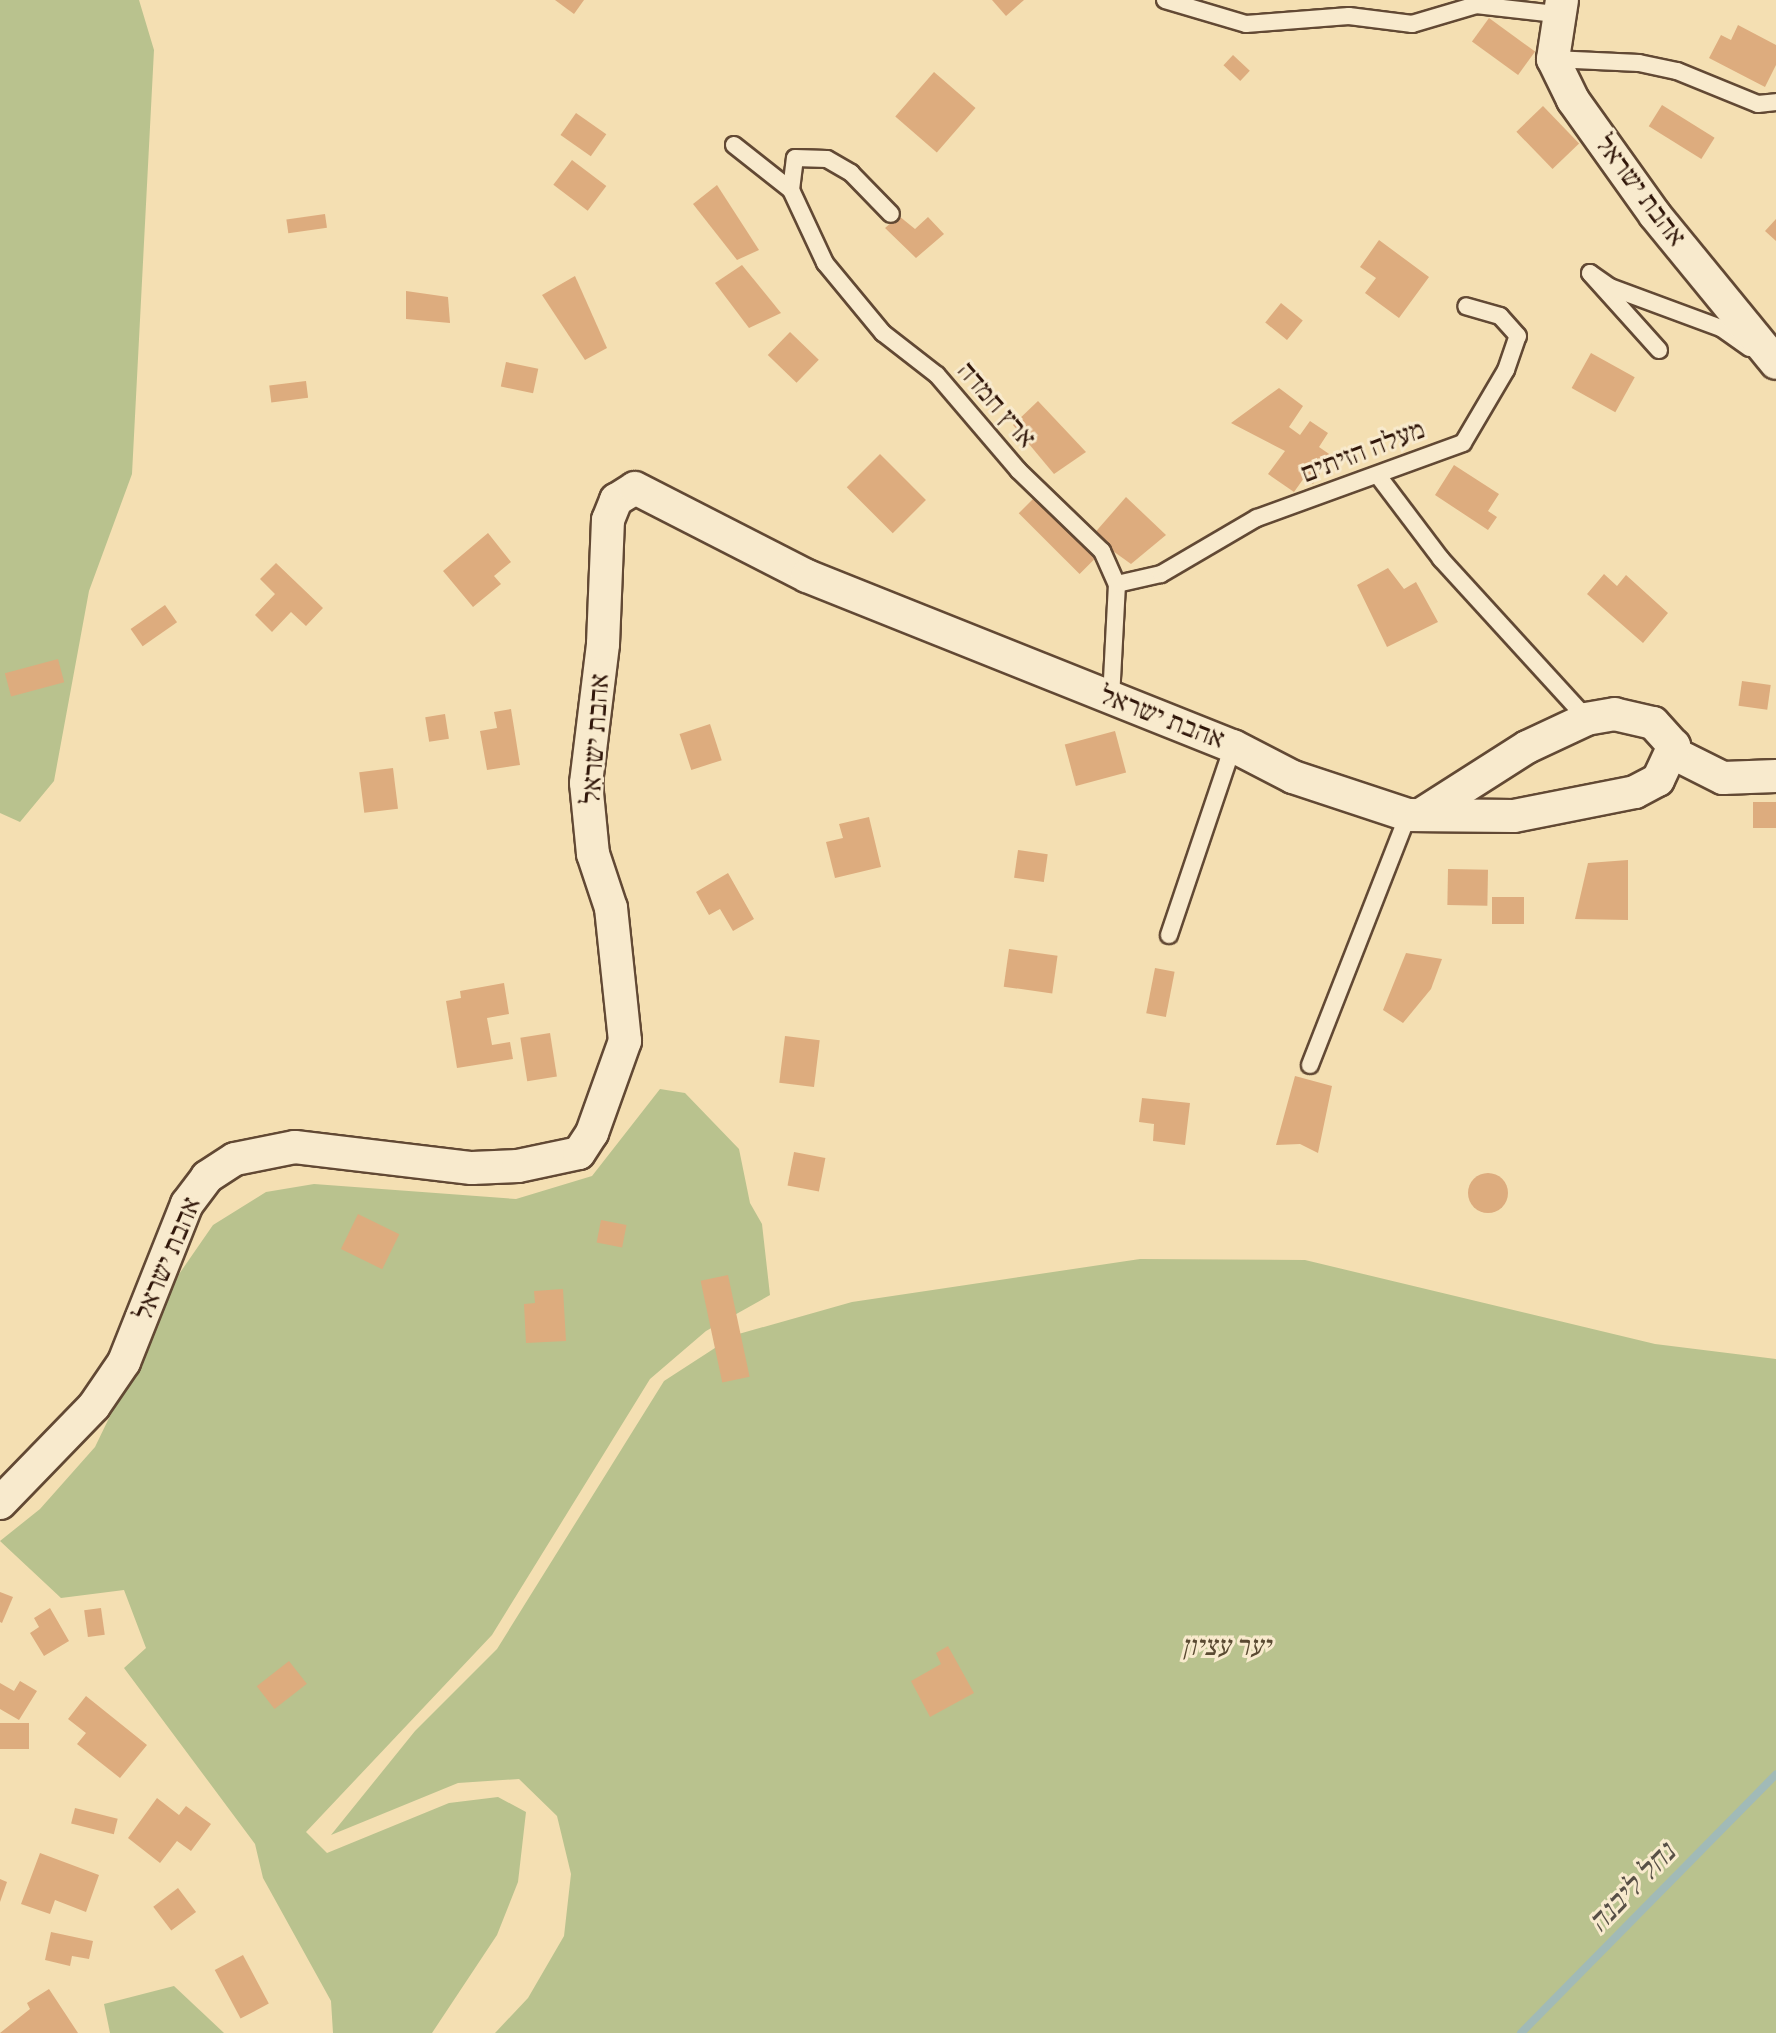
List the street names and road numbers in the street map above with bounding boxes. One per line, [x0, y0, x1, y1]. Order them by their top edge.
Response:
street label: אהבת ישראל [1587, 128, 1693, 254]
street label: ארץ חמדה [949, 355, 1043, 455]
street label: מעלה הזיתים [1296, 413, 1430, 491]
street label: אהבת ישראל [575, 672, 617, 806]
street label: אהבת ישראל [1095, 679, 1229, 757]
street label: אהבת ישראל [127, 1192, 209, 1326]

